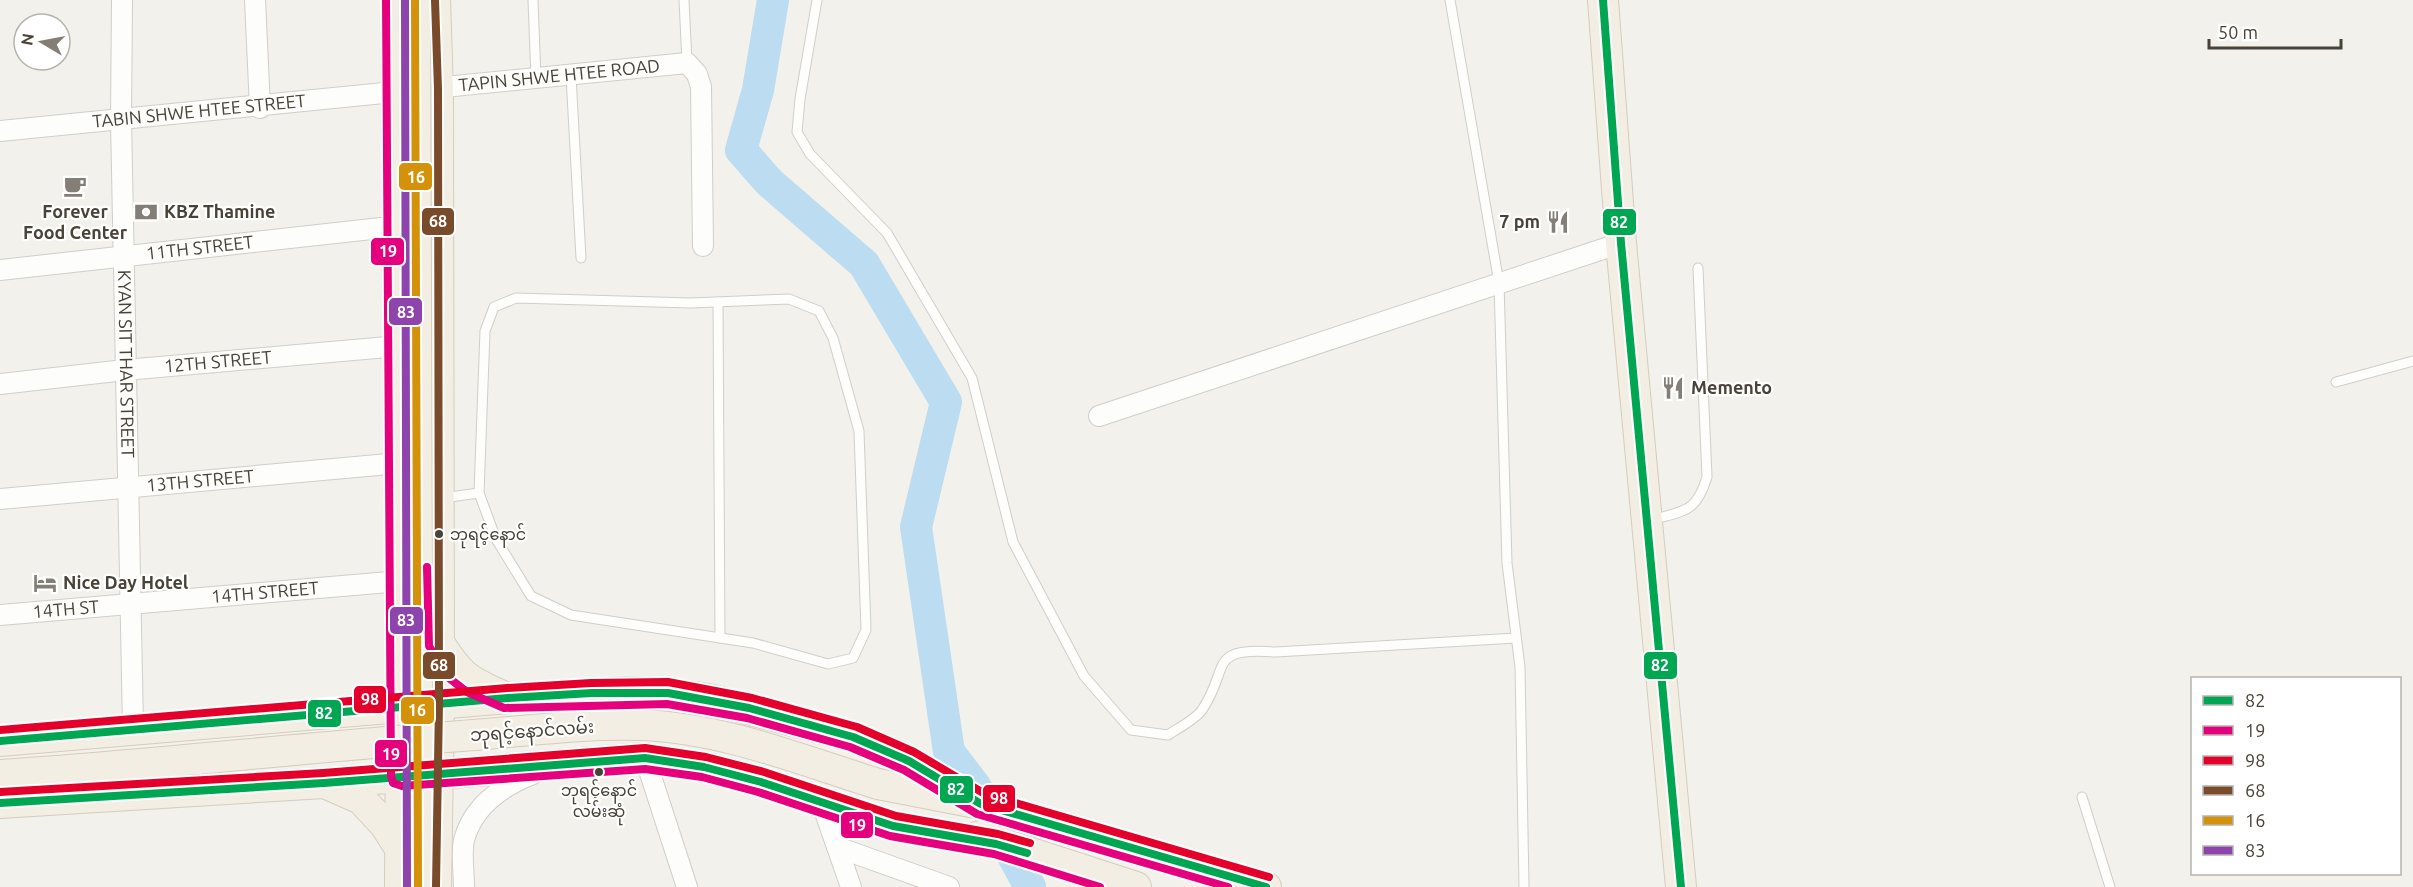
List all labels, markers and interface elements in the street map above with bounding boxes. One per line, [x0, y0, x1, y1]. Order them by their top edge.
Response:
north arrow [12, 12, 72, 72]
scale bar [2209, 12, 2341, 50]
text: 50 m [2218, 22, 2258, 42]
text: N [17, 32, 37, 47]
street label: TAPIN SHWE HTEE ROAD [458, 55, 661, 95]
street label: TABIN SHWE HTEE STREET [91, 90, 307, 131]
line badge: 16 [398, 162, 433, 191]
text: 16 [407, 168, 425, 186]
cafe icon: Forever Food Center [62, 173, 88, 199]
bank icon: KBZ Thamine [133, 199, 159, 225]
place label: Forever Food Center [23, 201, 128, 242]
place label: KBZ Thamine [164, 201, 275, 221]
line badge: 68 [421, 207, 455, 236]
line badge: 82 [1602, 208, 1637, 236]
restaurant icon: 7 pm [1545, 209, 1571, 235]
place label: 7 pm [1499, 211, 1540, 231]
text: 68 [429, 212, 447, 230]
text: 82 [1610, 213, 1628, 231]
street label: 11TH STREET [145, 231, 254, 263]
line badge: 19 [370, 237, 405, 266]
text: 19 [379, 242, 397, 260]
street label: KYAN SIT THAR STREET [115, 270, 139, 458]
line badge: 83 [388, 297, 423, 326]
text: 83 [397, 303, 415, 321]
street label: 12TH STREET [163, 346, 272, 376]
restaurant icon: Memento [1660, 375, 1686, 401]
place label: Memento [1691, 377, 1772, 397]
street label: 13TH STREET [145, 465, 255, 495]
place label: ဘုရင့်နောင် [450, 523, 526, 549]
marker: ဘုရင့်နောင် [433, 528, 445, 540]
hotel icon: Nice Day Hotel [32, 570, 58, 596]
place label: Nice Day Hotel [63, 572, 189, 592]
street label: 14TH STREET [210, 577, 320, 606]
street label: 14TH ST [32, 596, 100, 621]
line badge: 83 [389, 606, 424, 635]
text: 83 [397, 611, 415, 629]
line badge: 68 [422, 651, 456, 680]
line badge: 82 [1643, 651, 1678, 680]
text: 68 [430, 656, 448, 674]
text: 82 [1651, 656, 1669, 674]
legend [2191, 677, 2401, 875]
line badge: 98 [353, 685, 387, 714]
text: 98 [361, 690, 379, 708]
text: 82 [2245, 690, 2265, 710]
line badge: 16 [400, 696, 435, 725]
line badge: 82 [307, 699, 342, 728]
text: 16 [408, 701, 426, 719]
text: 82 [315, 704, 333, 722]
street label: ဘုရင့်နောင်လမ်း [469, 714, 595, 750]
text: 19 [2245, 720, 2265, 740]
line badge: 19 [374, 739, 408, 768]
text: 19 [382, 745, 400, 763]
text: 98 [2245, 750, 2265, 770]
marker: ဘုရင့်နောင် လမ်းဆုံ [593, 766, 605, 778]
line badge: 82 [939, 775, 974, 804]
place label: ဘုရင့်နောင် လမ်းဆုံ [561, 779, 637, 826]
text: 82 [947, 780, 965, 798]
text: 68 [2245, 780, 2265, 800]
line badge: 98 [982, 784, 1016, 813]
text: 98 [990, 789, 1008, 807]
text: 16 [2245, 810, 2265, 830]
line badge: 19 [840, 811, 874, 839]
text: 19 [848, 816, 866, 834]
text: 83 [2245, 840, 2265, 860]

